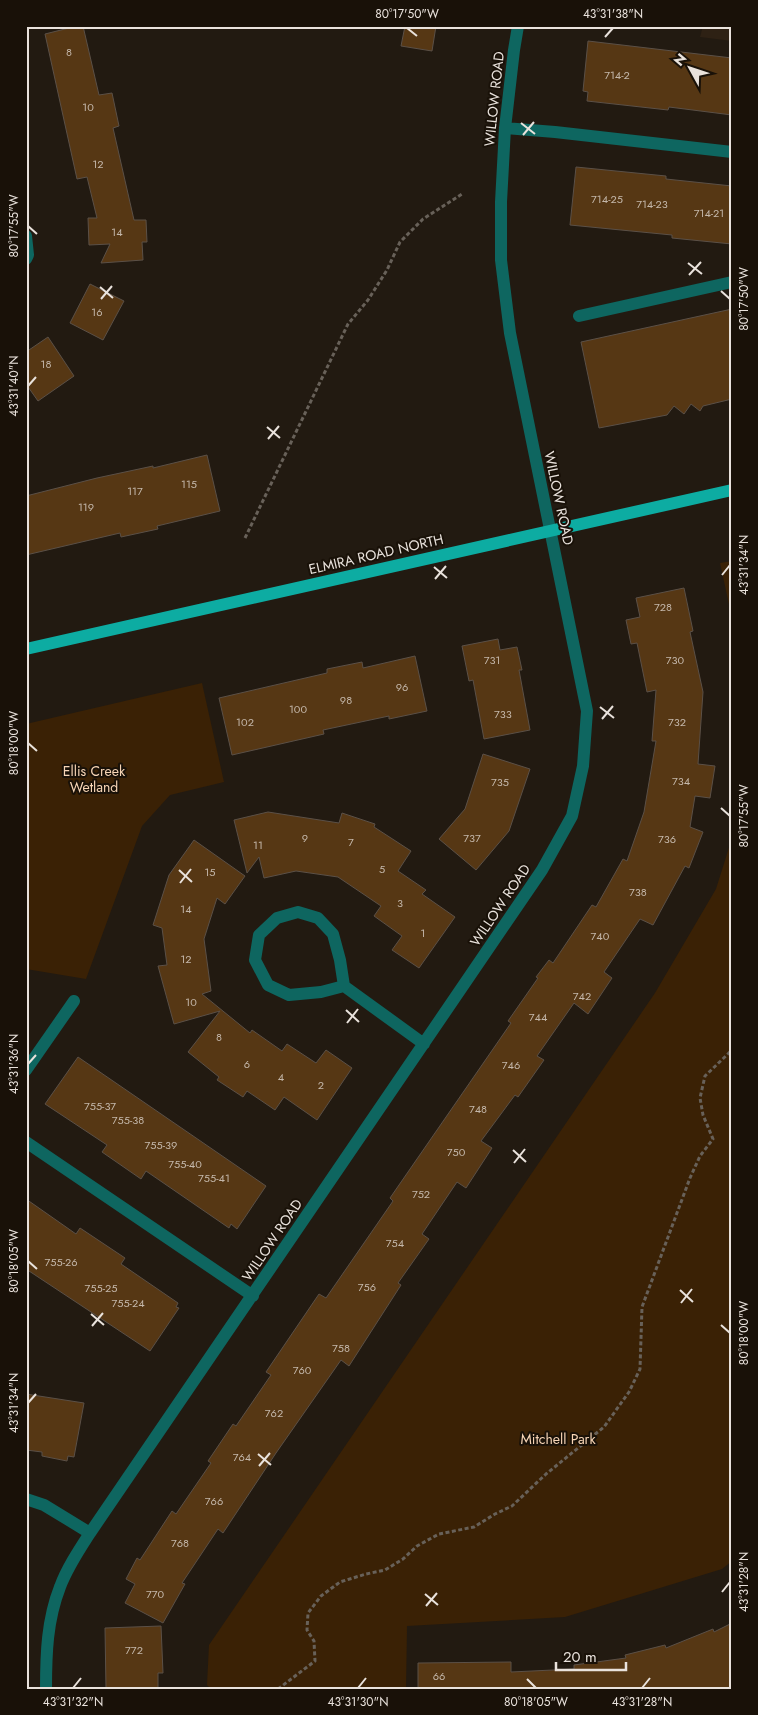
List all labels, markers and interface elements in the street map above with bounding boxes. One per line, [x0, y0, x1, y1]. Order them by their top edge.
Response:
text: 80°17'50"W [375, 5, 439, 23]
text: 43°31'38"N [583, 5, 643, 23]
north arrow [666, 42, 716, 92]
house number: 8 [66, 44, 72, 60]
text: N [669, 49, 691, 70]
street label: WILLOW ROAD [479, 51, 509, 147]
house number: 714-2 [604, 67, 630, 83]
house number: 10 [82, 99, 94, 115]
house number: 12 [92, 156, 104, 172]
house number: 714-25 [591, 191, 623, 207]
text: 80°17'55"W [5, 194, 23, 258]
house number: 714-23 [636, 196, 668, 212]
house number: 714-21 [694, 205, 724, 221]
house number: 14 [111, 224, 123, 240]
text: 80°17'50"W [735, 267, 753, 331]
house number: 16 [91, 304, 103, 320]
text: 43°31'40"N [5, 355, 23, 417]
house number: 18 [41, 356, 51, 372]
street label: WILLOW ROAD [539, 449, 579, 547]
house number: 115 [181, 476, 197, 492]
house number: 117 [127, 483, 143, 499]
house number: 119 [78, 499, 94, 515]
street label: ELMIRA ROAD NORTH [307, 529, 445, 579]
text: 43°31'34"N [735, 535, 753, 595]
house number: 728 [654, 599, 672, 615]
house number: 731 [484, 652, 500, 668]
house number: 730 [666, 652, 685, 668]
house number: 96 [396, 679, 408, 695]
house number: 98 [340, 692, 352, 708]
house number: 100 [289, 701, 307, 717]
house number: 733 [494, 706, 512, 722]
text: 80°18'00"W [5, 711, 23, 775]
house number: 102 [236, 714, 254, 730]
house number: 732 [668, 714, 686, 730]
park label: Ellis Creek Wetland [63, 761, 126, 797]
house number: 734 [672, 773, 691, 789]
house number: 735 [491, 774, 509, 790]
text: 80°17'55"W [735, 784, 753, 848]
house number: 9 [302, 830, 308, 846]
house number: 737 [463, 830, 481, 846]
house number: 736 [658, 831, 676, 847]
house number: 7 [348, 834, 354, 850]
house number: 11 [253, 837, 263, 853]
street label: WILLOW ROAD [465, 860, 535, 950]
house number: 5 [379, 861, 385, 877]
house number: 15 [204, 864, 216, 880]
house number: 738 [629, 884, 647, 900]
house number: 3 [397, 895, 403, 911]
house number: 14 [180, 901, 192, 917]
house number: 1 [421, 925, 425, 941]
house number: 740 [591, 928, 610, 944]
house number: 12 [180, 951, 192, 967]
house number: 742 [573, 988, 591, 1004]
house number: 10 [185, 994, 197, 1010]
house number: 744 [529, 1009, 548, 1025]
house number: 8 [216, 1029, 222, 1045]
text: 43°31'36"N [5, 1034, 23, 1094]
house number: 6 [244, 1056, 250, 1072]
house number: 746 [502, 1057, 520, 1073]
house number: 4 [278, 1069, 285, 1085]
house number: 2 [318, 1077, 324, 1093]
house number: 755-37 [84, 1098, 116, 1114]
house number: 748 [469, 1101, 487, 1117]
house number: 755-38 [112, 1112, 144, 1128]
house number: 755-39 [145, 1137, 177, 1153]
house number: 750 [447, 1144, 466, 1160]
house number: 755-40 [168, 1156, 202, 1172]
house number: 755-41 [198, 1170, 230, 1186]
house number: 752 [412, 1186, 430, 1202]
street label: WILLOW ROAD [237, 1195, 307, 1285]
text: 80°18'05"W [5, 1229, 23, 1293]
house number: 754 [386, 1235, 405, 1251]
house number: 755-26 [44, 1254, 78, 1270]
house number: 756 [358, 1279, 376, 1295]
house number: 755-25 [85, 1280, 117, 1296]
house number: 755-24 [111, 1295, 145, 1311]
text: 80°18'00"W [735, 1301, 753, 1365]
house number: 758 [332, 1340, 350, 1356]
house number: 760 [293, 1362, 312, 1378]
text: 43°31'34"N [5, 1373, 23, 1433]
house number: 762 [265, 1405, 283, 1421]
park label: Mitchell Park [520, 1429, 596, 1449]
house number: 764 [233, 1449, 252, 1465]
house number: 766 [205, 1493, 223, 1509]
house number: 768 [171, 1535, 189, 1551]
text: 43°31'28"N [735, 1552, 753, 1612]
house number: 770 [146, 1586, 164, 1602]
scale bar [556, 1640, 626, 1672]
house number: 772 [125, 1642, 143, 1658]
text: 20 m [563, 1646, 597, 1668]
house number: 66 [433, 1668, 445, 1684]
text: 43°31'32"N [43, 1693, 103, 1711]
text: 43°31'30"N [328, 1693, 388, 1711]
text: 80°18'05"W [504, 1693, 568, 1711]
text: 43°31'28"N [612, 1693, 672, 1711]

